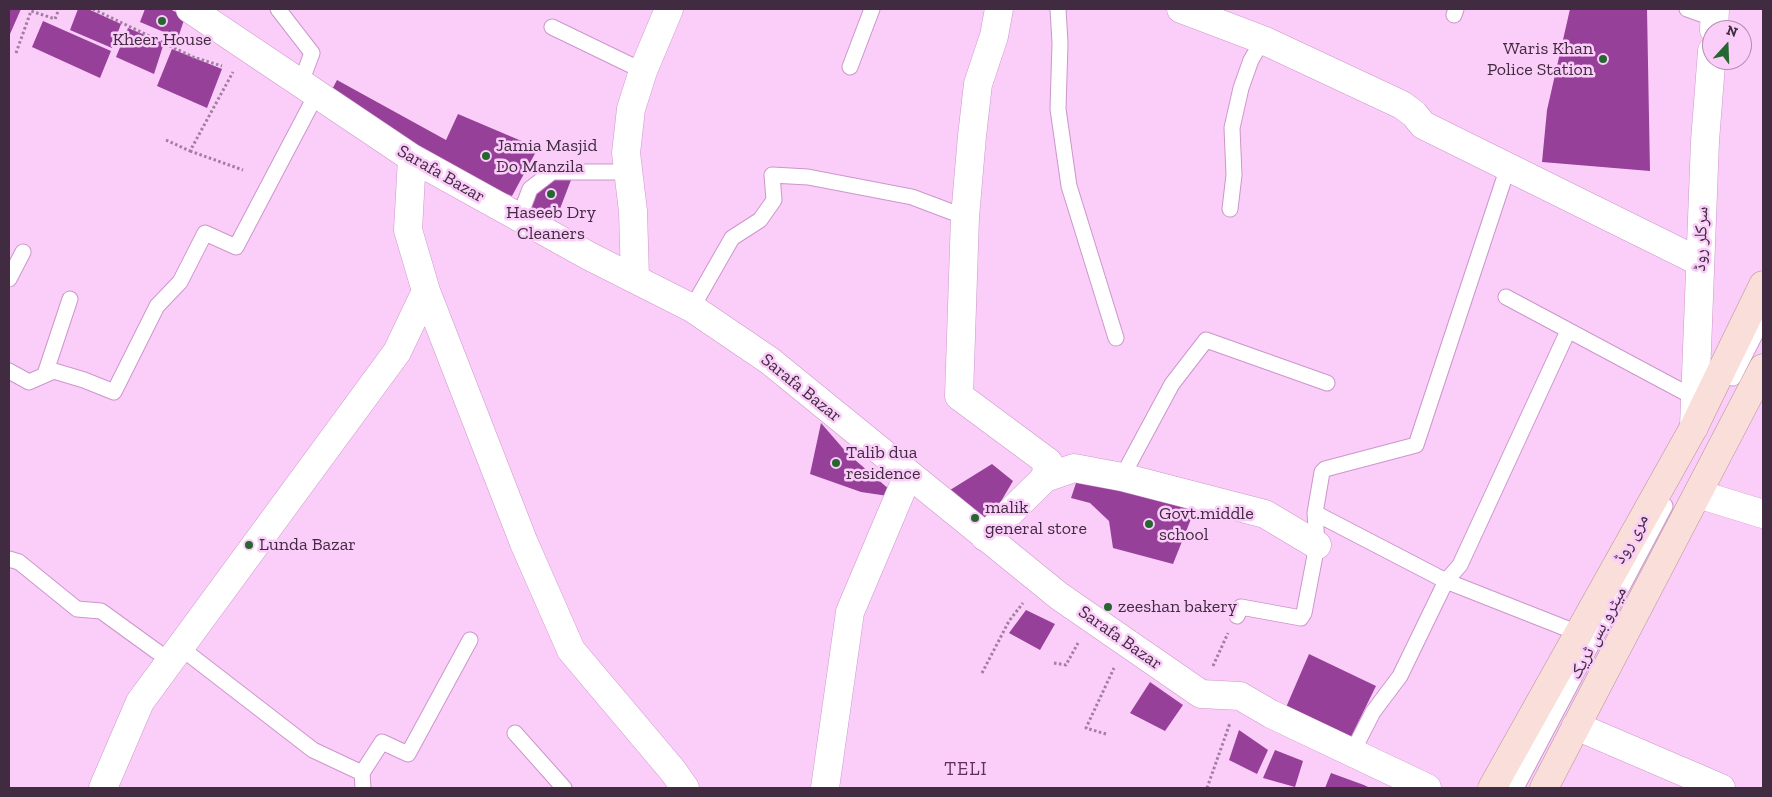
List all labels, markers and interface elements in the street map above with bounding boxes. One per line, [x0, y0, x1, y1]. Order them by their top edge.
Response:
marker: Kheer House [156, 15, 168, 27]
north arrow [1702, 20, 1752, 70]
text: N [1724, 22, 1740, 41]
place label: Kheer House [112, 29, 212, 51]
place label: Waris Khan Police Station [1487, 38, 1593, 80]
marker: Waris Khan Police Station [1597, 53, 1609, 65]
place label: Jamia Masjid Do Manzila [496, 135, 598, 178]
street label: Sarafa Bazar [393, 140, 489, 208]
marker: Jamia Masjid Do Manzila [480, 150, 492, 162]
marker: Haseeb Dry Cleaners [545, 188, 557, 200]
place label: Haseeb Dry Cleaners [506, 202, 596, 244]
street label: سرکلر روڈ [1689, 206, 1713, 272]
street label: Sarafa Bazar [756, 349, 846, 427]
place label: Talib dua residence [846, 442, 920, 484]
marker: Talib dua residence [830, 457, 842, 469]
place label: malik general store [985, 497, 1087, 540]
place label: Govt.middle school [1159, 503, 1254, 546]
street label: مری روڈ [1609, 510, 1653, 568]
marker: malik general store [969, 512, 981, 524]
marker: Govt.middle school [1143, 518, 1155, 530]
place label: Lunda Bazar [259, 534, 356, 556]
marker: Lunda Bazar [243, 539, 255, 551]
street label: میٹرو بس ٹریک [1565, 583, 1631, 683]
place label: zeeshan bakery [1118, 596, 1237, 618]
street label: Sarafa Bazar [1074, 601, 1166, 675]
marker: zeeshan bakery [1102, 601, 1114, 613]
district label: TELI [944, 759, 988, 781]

